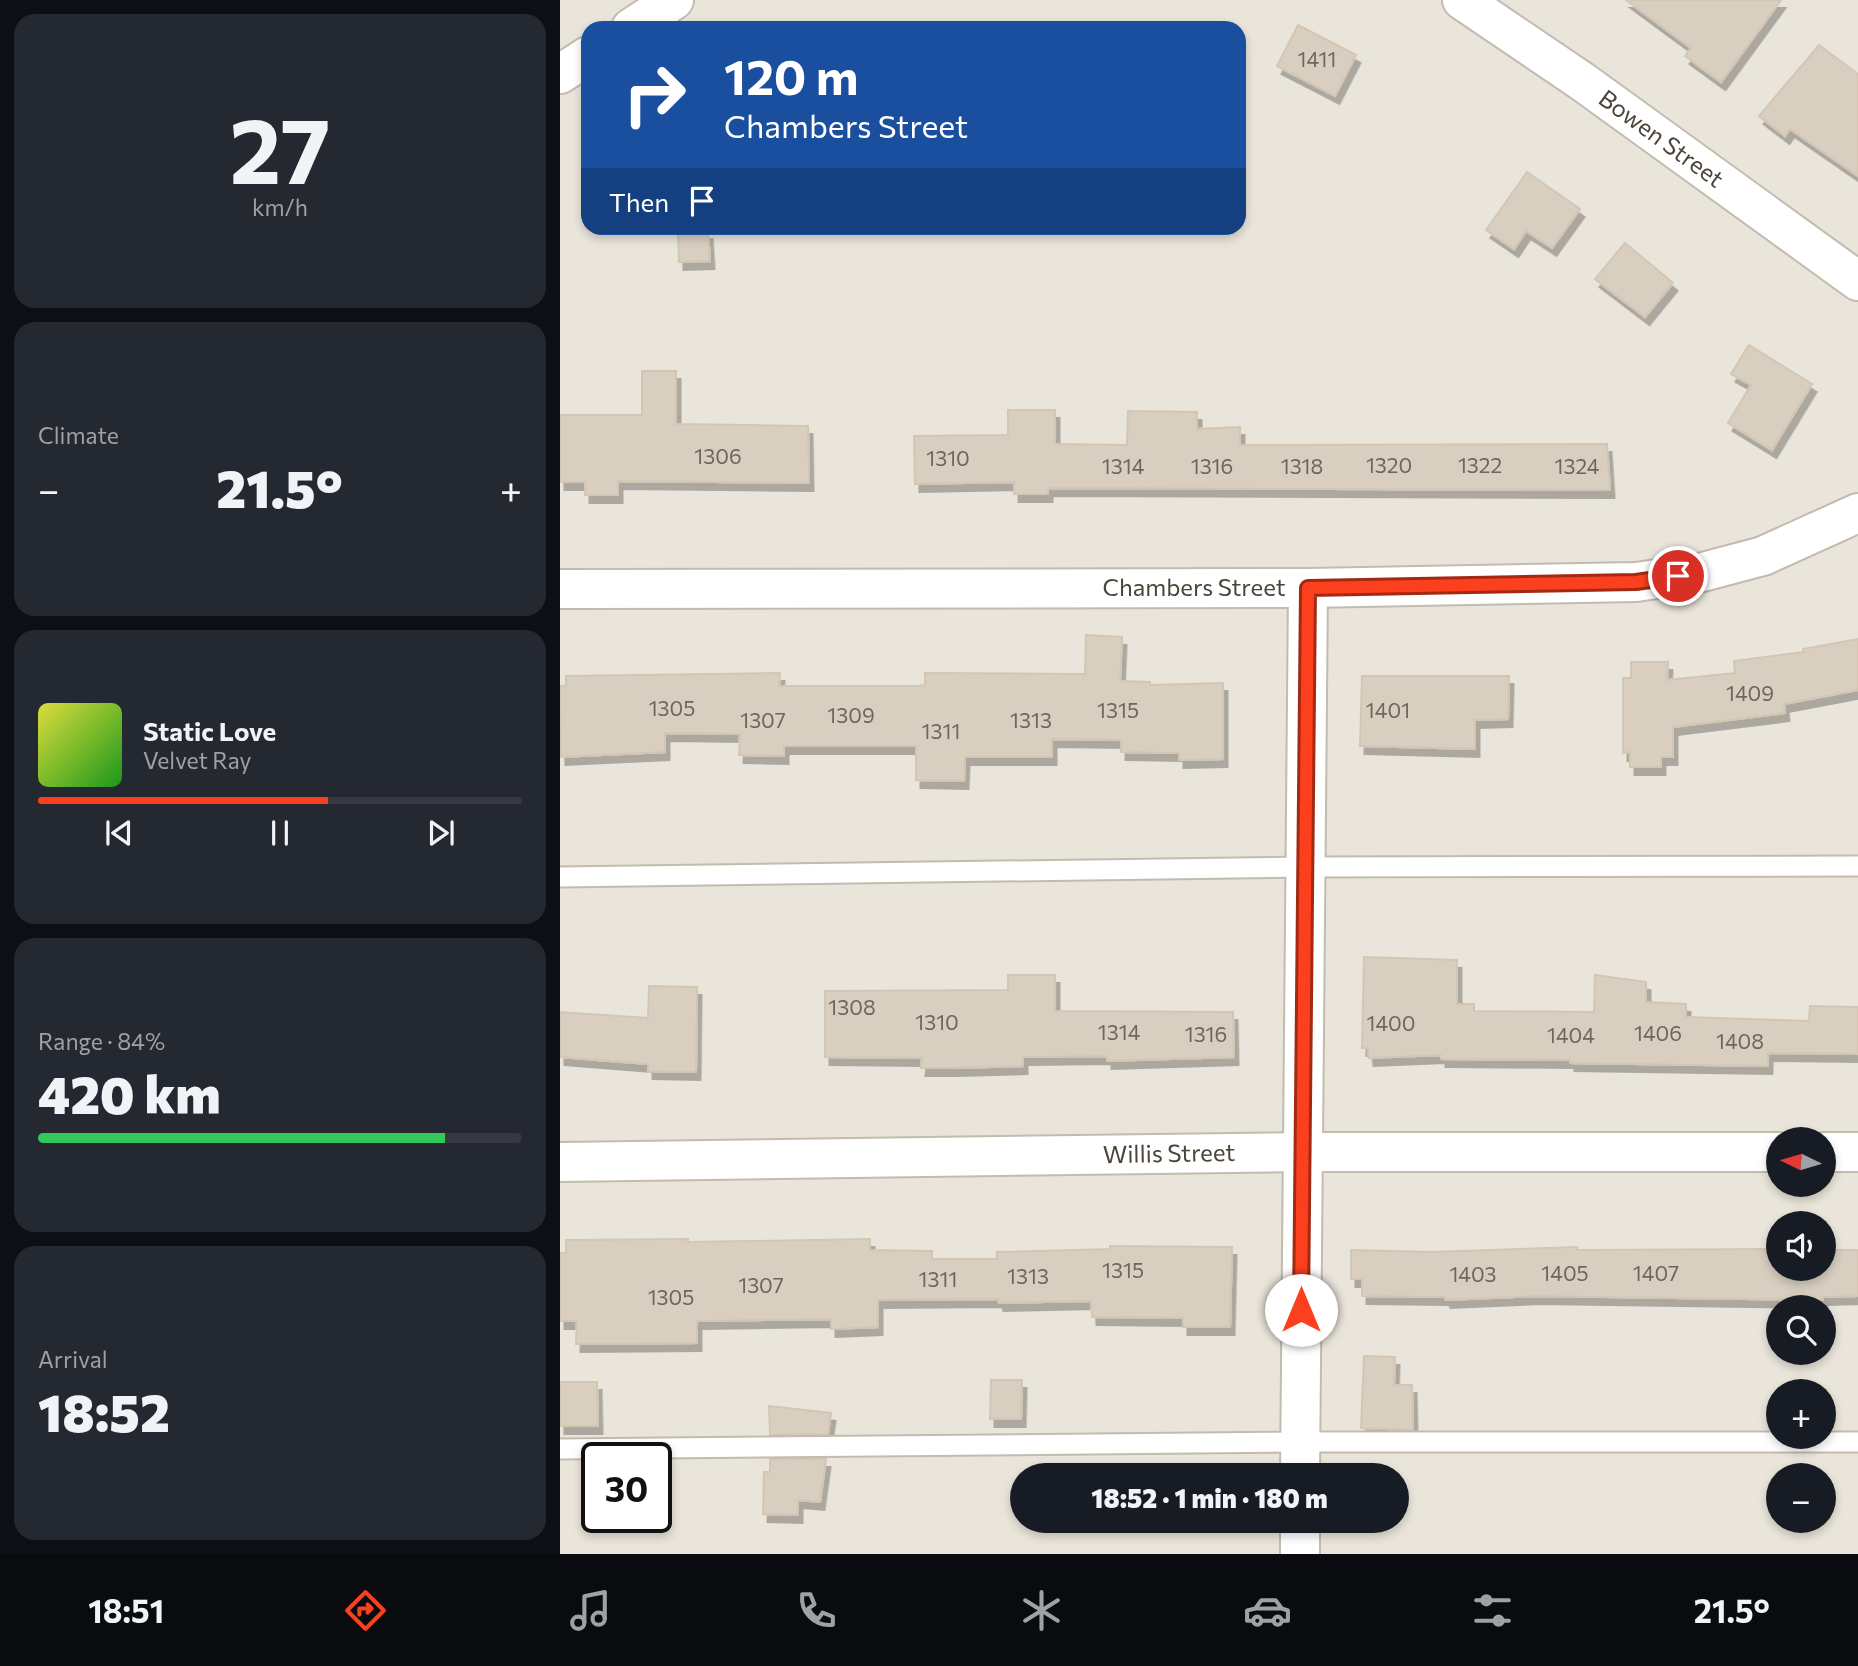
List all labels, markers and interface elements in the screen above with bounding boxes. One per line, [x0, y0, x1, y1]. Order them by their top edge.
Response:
text: 120 m [724, 45, 858, 105]
house number: 1411 [1298, 46, 1336, 71]
icon: right [609, 49, 700, 140]
street label: Bowen Street [1594, 83, 1730, 193]
text: 27 [229, 91, 331, 203]
text: Chambers Street [724, 105, 968, 145]
icon: arrive [683, 182, 721, 220]
text: Then [609, 186, 669, 217]
text: km/h [252, 193, 308, 221]
text: Climate [38, 421, 119, 449]
house number: 1306 [694, 443, 742, 468]
house number: 1310 [926, 445, 970, 470]
house number: 1320 [1366, 452, 1412, 477]
house number: 1322 [1458, 452, 1502, 477]
house number: 1314 [1102, 453, 1145, 478]
house number: 1316 [1191, 453, 1233, 478]
house number: 1318 [1281, 453, 1323, 478]
house number: 1324 [1555, 453, 1600, 478]
text: 21.5° [216, 455, 343, 519]
text: − [38, 465, 60, 512]
text: + [500, 465, 522, 512]
pin [1648, 546, 1708, 606]
icon: arrive [1659, 557, 1697, 595]
street label: Chambers Street [1102, 572, 1286, 601]
house number: 1409 [1726, 680, 1774, 705]
house number: 1305 [649, 695, 695, 720]
house number: 1315 [1097, 697, 1139, 722]
house number: 1401 [1366, 697, 1410, 722]
house number: 1309 [827, 702, 875, 727]
house number: 1307 [740, 707, 786, 732]
house number: 1313 [1010, 707, 1052, 732]
text: Static Love [143, 715, 276, 746]
house number: 1311 [922, 718, 960, 743]
text: Velvet Ray [143, 746, 251, 774]
icon: previous [100, 814, 138, 852]
icon: pause [261, 814, 299, 852]
icon: next [422, 814, 460, 852]
house number: 1308 [828, 994, 876, 1019]
house number: 1310 [915, 1009, 959, 1034]
house number: 1400 [1367, 1010, 1415, 1035]
house number: 1314 [1098, 1019, 1141, 1044]
house number: 1406 [1634, 1020, 1682, 1045]
house number: 1316 [1185, 1021, 1227, 1046]
house number: 1404 [1547, 1022, 1595, 1047]
text: Range · 84% [38, 1027, 165, 1055]
house number: 1408 [1716, 1028, 1764, 1053]
text: 420 km [38, 1061, 221, 1125]
north arrow [1766, 1127, 1836, 1197]
map controls [1766, 1127, 1836, 1533]
street label: Willis Street [1103, 1137, 1236, 1168]
button: sound [1766, 1211, 1836, 1281]
house number: 1315 [1102, 1257, 1144, 1282]
house number: 1405 [1541, 1260, 1589, 1285]
house number: 1407 [1633, 1260, 1679, 1285]
house number: 1403 [1449, 1261, 1497, 1286]
house number: 1313 [1007, 1263, 1049, 1288]
house number: 1311 [919, 1266, 957, 1291]
house number: 1307 [738, 1272, 784, 1297]
position arrow [1264, 1273, 1338, 1347]
house number: 1305 [648, 1284, 694, 1309]
button: search [1766, 1295, 1836, 1365]
text: Arrival [38, 1345, 108, 1373]
text: 18:52 [38, 1379, 170, 1443]
button: + [1766, 1379, 1836, 1449]
speed limit sign: 30 [581, 1442, 672, 1533]
button: − [1766, 1463, 1836, 1533]
text: 18:52 · 1 min · 180 m [1091, 1482, 1328, 1513]
icon: directions [341, 1586, 390, 1635]
icon: music [566, 1586, 615, 1635]
icon: phone [792, 1586, 841, 1635]
icon: climate [1017, 1586, 1066, 1635]
icon: car [1243, 1586, 1292, 1635]
icon: filters [1468, 1586, 1517, 1635]
text: 18:51 [88, 1590, 164, 1630]
text: 21.5° [1694, 1590, 1770, 1630]

